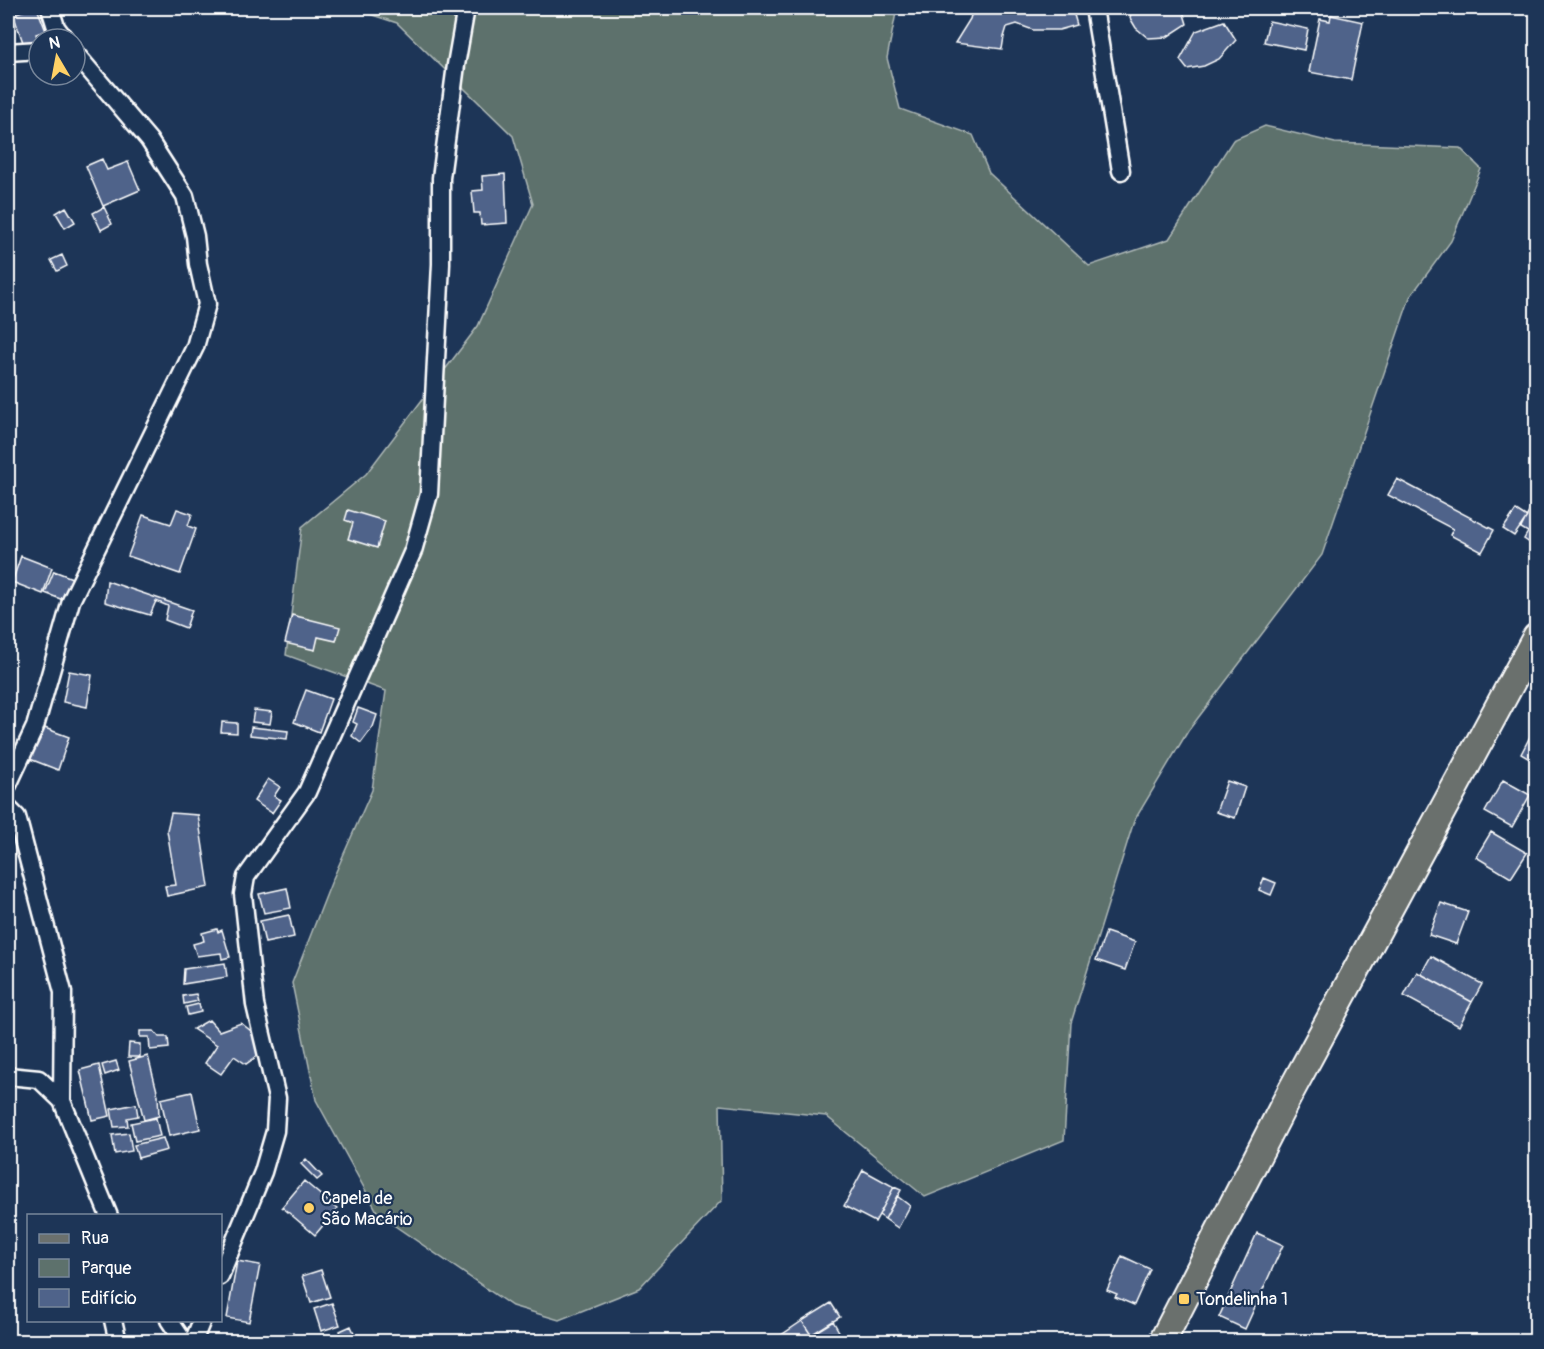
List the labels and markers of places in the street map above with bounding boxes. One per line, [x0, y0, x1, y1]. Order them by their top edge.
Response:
place label: Capela de São Macário [321, 1187, 413, 1231]
marker: Capela de São Macário [302, 1201, 316, 1215]
place label: Tondelinha 1 [1196, 1288, 1288, 1311]
marker: Tondelinha 1 [1177, 1292, 1191, 1306]

